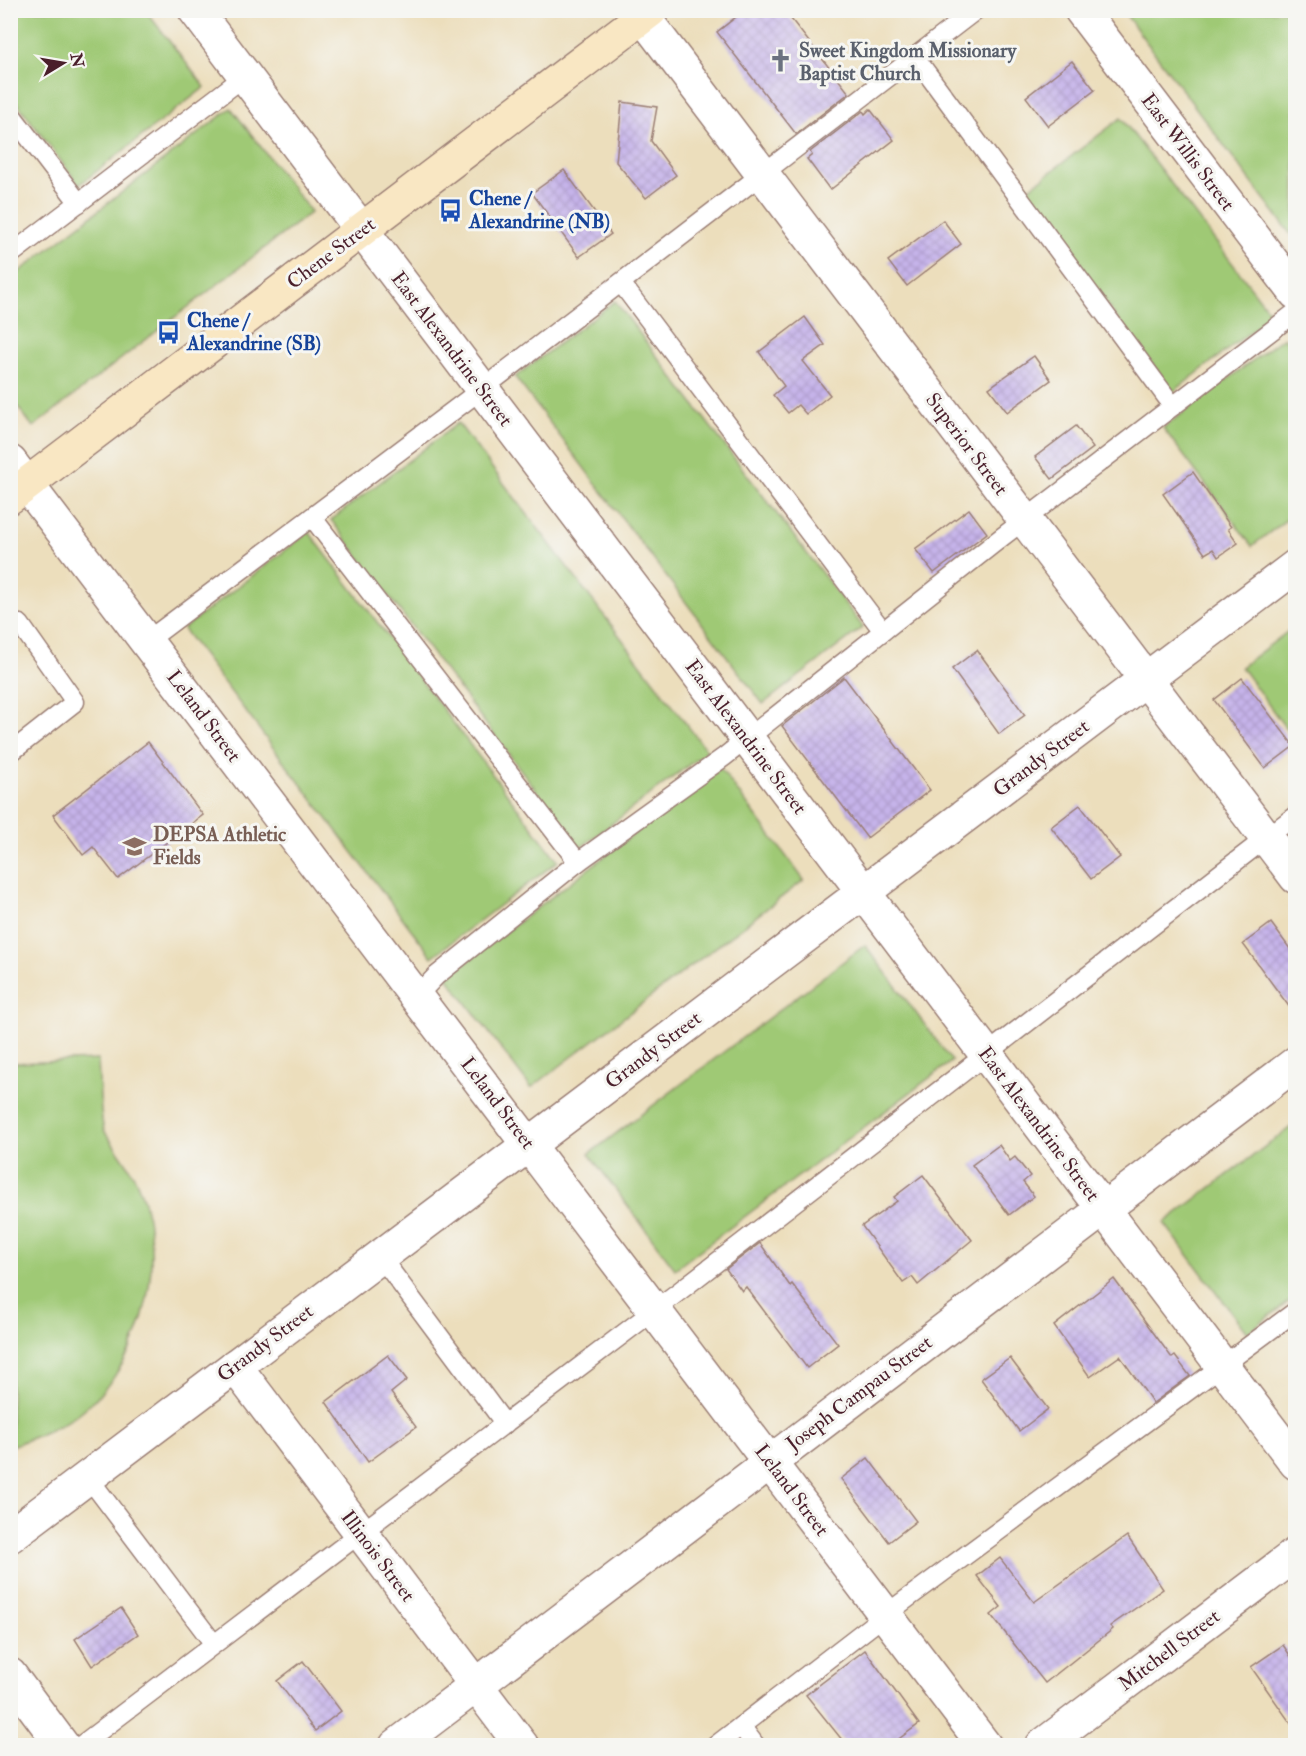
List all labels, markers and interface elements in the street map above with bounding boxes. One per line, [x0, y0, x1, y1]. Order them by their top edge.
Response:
north arrow [33, 33, 93, 93]
place label: Sweet Kingdom Missionary Baptist Church [799, 38, 1017, 87]
church icon: Sweet Kingdom Missionary Baptist Church [768, 48, 794, 74]
text: N [65, 50, 88, 70]
street label: East Willis Street [1136, 88, 1241, 216]
place label: Chene / Alexandrine (NB) [468, 186, 610, 234]
bus stop icon: Chene / Alexandrine (NB) [438, 197, 464, 223]
street label: Chene Street [282, 211, 381, 294]
street label: East Alexandrine Street [386, 267, 519, 432]
place label: Chene / Alexandrine (SB) [186, 308, 321, 356]
bus stop icon: Chene / Alexandrine (SB) [156, 319, 182, 345]
street label: Superior Street [920, 388, 1014, 501]
street label: East Alexandrine Street [680, 655, 813, 820]
street label: Leland Street [161, 665, 247, 767]
street label: Grandy Street [988, 713, 1094, 802]
place label: DEPSA Athletic Fields [153, 822, 287, 870]
school or university icon: DEPSA Athletic Fields [122, 833, 148, 859]
street label: Grandy Street [600, 1005, 706, 1094]
street label: East Alexandrine Street [973, 1042, 1106, 1207]
street label: Leland Street [455, 1052, 541, 1154]
street label: Grandy Street [212, 1298, 318, 1387]
street label: Joseph Campau Street [780, 1330, 938, 1458]
street label: Leland Street [749, 1439, 835, 1541]
street label: Illinois Street [335, 1505, 421, 1607]
street label: Mitchell Street [1113, 1603, 1225, 1696]

